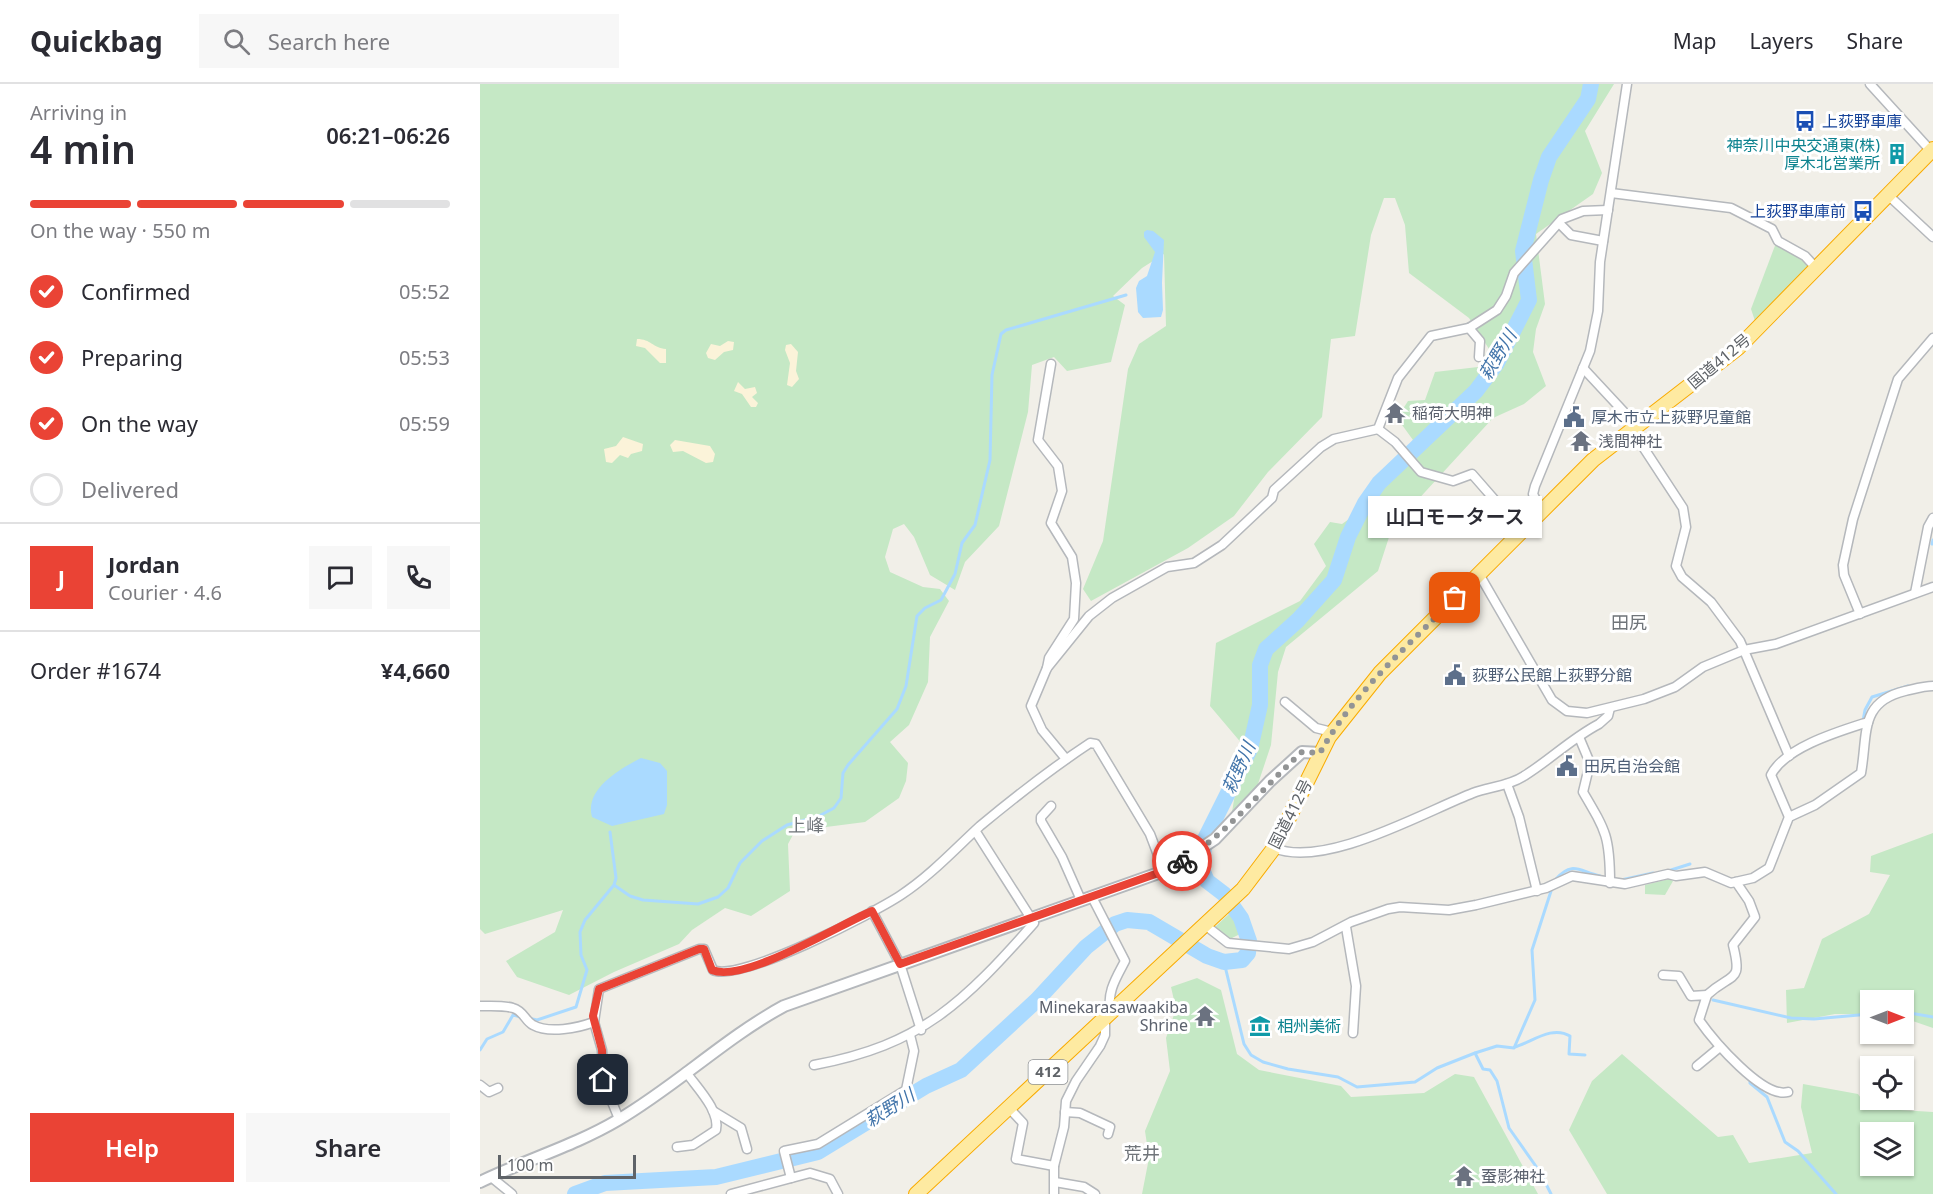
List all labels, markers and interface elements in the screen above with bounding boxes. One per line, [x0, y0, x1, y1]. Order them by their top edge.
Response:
search box [199, 14, 619, 68]
text: Quickbag [30, 22, 163, 60]
icon: search [220, 25, 253, 58]
text: Search here [268, 26, 390, 56]
text: Map [1673, 27, 1717, 55]
text: Layers [1750, 27, 1814, 55]
text: Share [1847, 27, 1903, 55]
text: Arriving in [30, 99, 127, 126]
bus stop icon: 上荻野車庫 [1793, 109, 1817, 133]
place label: 上荻野車庫 [1822, 110, 1902, 132]
text: 06:21–06:26 [326, 120, 450, 150]
text: 4 min [30, 122, 136, 175]
place label: 神奈川中央交通東(株) 厚木北営業所 [1726, 134, 1880, 174]
building icon: 神奈川中央交通東(株) 厚木北営業所 [1885, 142, 1909, 166]
bus stop icon: 上荻野車庫前 [1851, 199, 1875, 223]
place label: 上荻野車庫前 [1750, 200, 1846, 222]
text: On the way · 550 m [30, 217, 210, 244]
icon: check [30, 275, 63, 308]
text: Confirmed [81, 276, 191, 306]
text: 05:52 [399, 278, 450, 305]
water label: 萩野川 [1473, 323, 1522, 384]
street label: 国道412号 [1683, 328, 1755, 394]
icon: check [30, 341, 63, 374]
text: Preparing [81, 342, 183, 372]
text: 05:53 [399, 344, 450, 371]
temple icon: 稲荷大明神 [1383, 401, 1407, 425]
place label: 稲荷大明神 [1412, 402, 1492, 424]
public building icon: 厚木市立上荻野児童館 [1562, 405, 1586, 429]
place label: 厚木市立上荻野児童館 [1591, 406, 1751, 428]
icon: check [30, 407, 63, 440]
text: On the way [81, 408, 198, 438]
text: 05:59 [399, 410, 450, 437]
temple icon: 浅間神社 [1569, 429, 1593, 453]
place label: 浅間神社 [1598, 430, 1662, 452]
text: Delivered [81, 474, 179, 504]
callout: 山口モータース [1368, 496, 1542, 538]
text: 山口モータース [1386, 503, 1525, 530]
button: chat [309, 546, 372, 609]
button: phone [387, 546, 450, 609]
text: Jordan [108, 549, 180, 579]
text: J [58, 562, 65, 592]
pin [1429, 572, 1480, 623]
text: Courier · 4.6 [108, 579, 222, 606]
icon: bag [1438, 581, 1471, 614]
district label: 田尻 [1611, 610, 1647, 634]
text: Order #1674 [30, 655, 161, 685]
text: ¥4,660 [381, 655, 450, 685]
public building icon: 荻野公民館上荻野分館 [1443, 663, 1467, 687]
place label: 荻野公民館上荻野分館 [1472, 664, 1632, 686]
water label: 萩野川 [1216, 736, 1261, 797]
public building icon: 田尻自治会館 [1555, 754, 1579, 778]
place label: 田尻自治会館 [1584, 755, 1680, 777]
street label: 国道412号 [1263, 775, 1317, 853]
district label: 上峰 [788, 813, 824, 837]
courier [1152, 831, 1212, 891]
icon: bike [1166, 845, 1199, 878]
north arrow [1860, 990, 1914, 1044]
map controls [1860, 990, 1914, 1176]
place label: Minekarasawaakiba Shrine [1039, 996, 1188, 1036]
temple icon: Minekarasawaakiba Shrine [1193, 1004, 1217, 1028]
museum icon: 相州美術 [1248, 1014, 1272, 1038]
place label: 相州美術 [1277, 1015, 1341, 1037]
pin [577, 1054, 628, 1105]
button: locate [1860, 1056, 1914, 1110]
road number: 412 [1028, 1060, 1068, 1084]
icon: home [586, 1063, 619, 1096]
water label: 萩野川 [860, 1082, 920, 1132]
button: Help [30, 1113, 234, 1182]
button: Share [246, 1113, 450, 1182]
button: layers [1860, 1122, 1914, 1176]
district label: 荒井 [1124, 1141, 1160, 1165]
scale bar [498, 1152, 636, 1180]
text: 100 m [507, 1154, 554, 1176]
temple icon: 蚕影神社 [1452, 1164, 1476, 1188]
place label: 蚕影神社 [1481, 1165, 1545, 1187]

